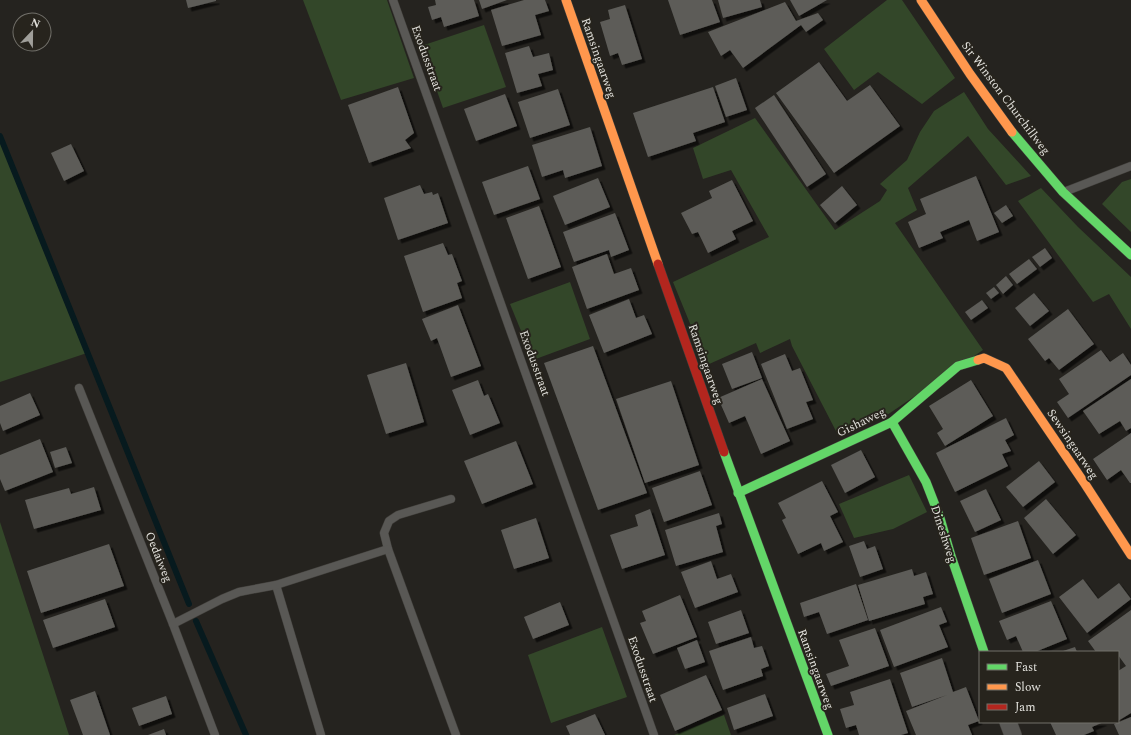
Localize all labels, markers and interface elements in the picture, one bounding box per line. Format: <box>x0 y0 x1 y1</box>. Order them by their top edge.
north arrow <box>12 12 52 52</box>
text: N <box>28 14 43 33</box>
street label: Ramsingaarweg <box>576 15 621 101</box>
street label: Exodusstraat <box>406 22 447 94</box>
street label: Sir Winston Churchillweg <box>956 37 1055 159</box>
street label: Ramsingaarweg <box>683 321 728 407</box>
street label: Exodusstraat <box>514 327 555 399</box>
street label: Gishaweg <box>834 402 889 442</box>
street label: Sewsingaarweg <box>1042 405 1103 483</box>
street label: Dineshweg <box>925 503 962 565</box>
street label: Oedaiweg <box>140 529 177 585</box>
street label: Ramsingaarweg <box>792 626 839 712</box>
street label: Exodusstraat <box>622 633 663 705</box>
legend <box>979 651 1119 723</box>
text: Fast <box>1015 658 1037 677</box>
text: Slow <box>1015 678 1041 697</box>
text: Jam <box>1015 698 1036 717</box>

